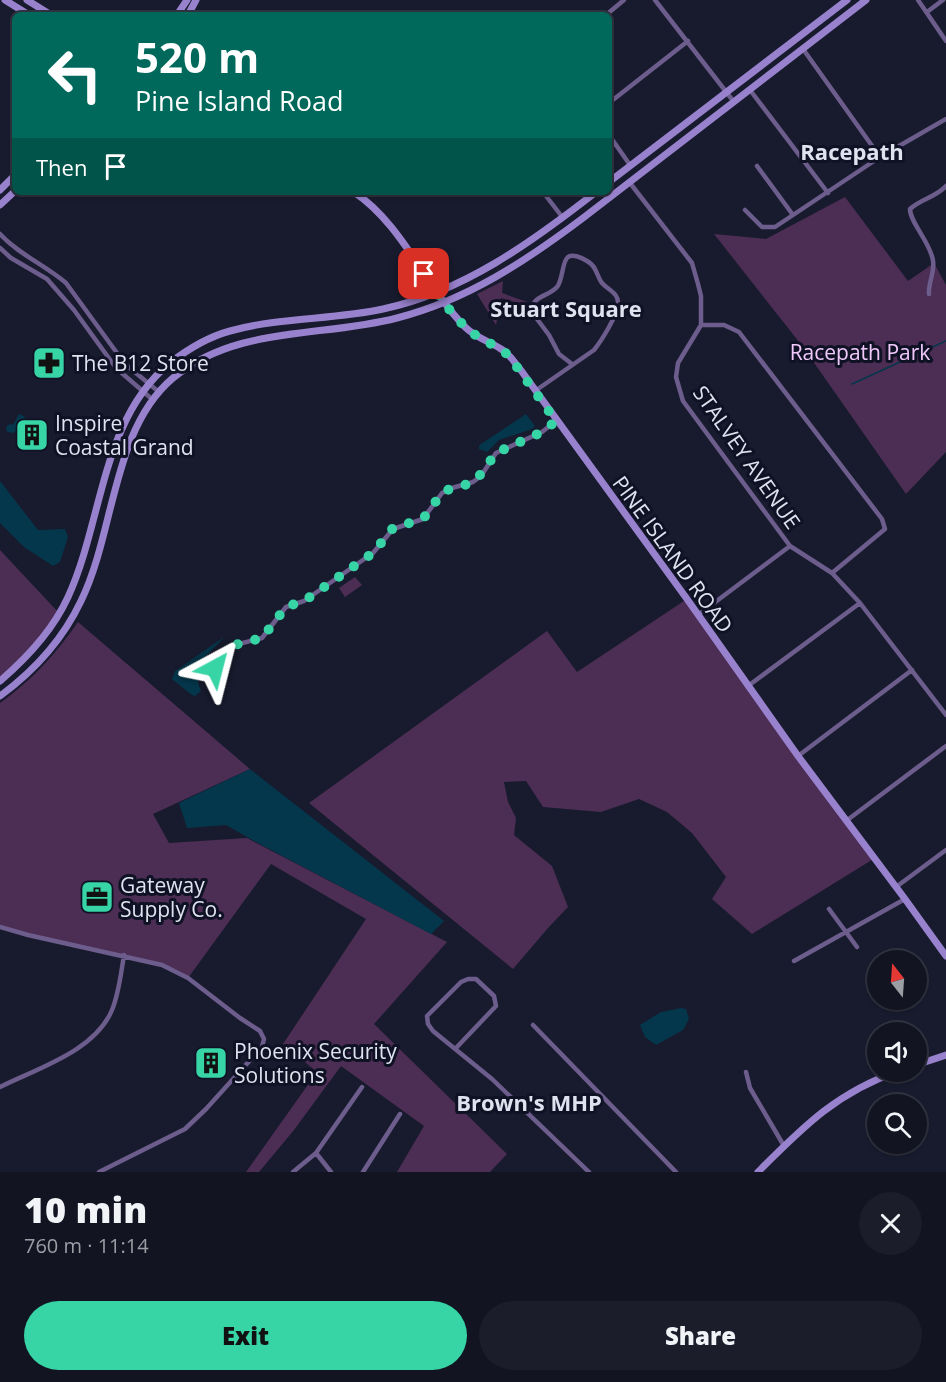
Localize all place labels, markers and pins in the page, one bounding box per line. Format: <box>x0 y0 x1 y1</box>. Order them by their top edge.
pin <box>398 248 449 299</box>
pharmacy icon: The B12 Store <box>31 345 67 381</box>
place label: The B12 Store <box>72 349 209 377</box>
place label: Inspire Coastal Grand <box>55 409 194 461</box>
building icon: Inspire Coastal Grand <box>14 417 50 453</box>
place label: Gateway Supply Co. <box>120 871 223 923</box>
office icon: Gateway Supply Co. <box>79 879 115 915</box>
place label: Phoenix Security Solutions <box>234 1037 397 1089</box>
building icon: Phoenix Security Solutions <box>193 1045 229 1081</box>

